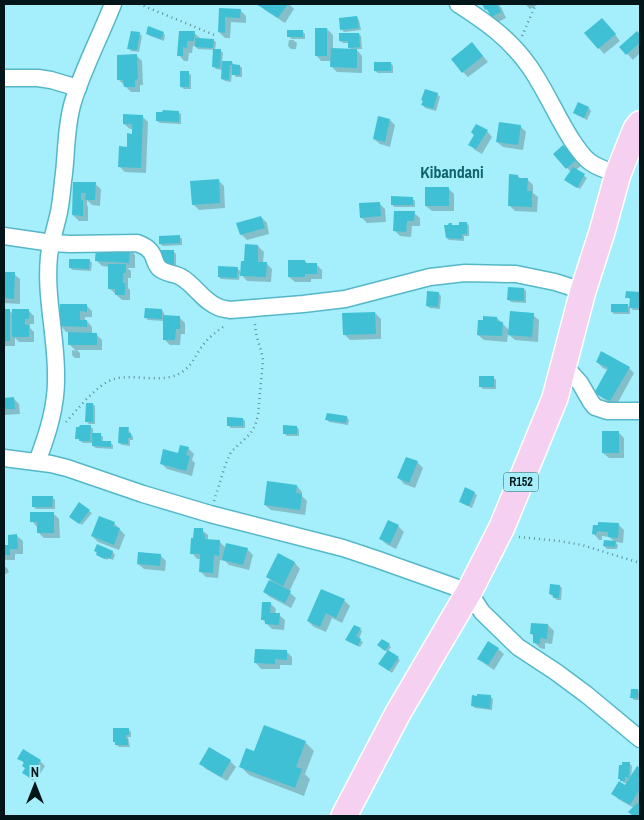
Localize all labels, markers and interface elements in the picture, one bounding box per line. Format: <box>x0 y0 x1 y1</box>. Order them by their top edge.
district label: Kibandani <box>420 161 484 183</box>
road number: R152 <box>504 472 538 492</box>
north arrow <box>10 760 60 810</box>
text: N <box>31 763 39 781</box>

